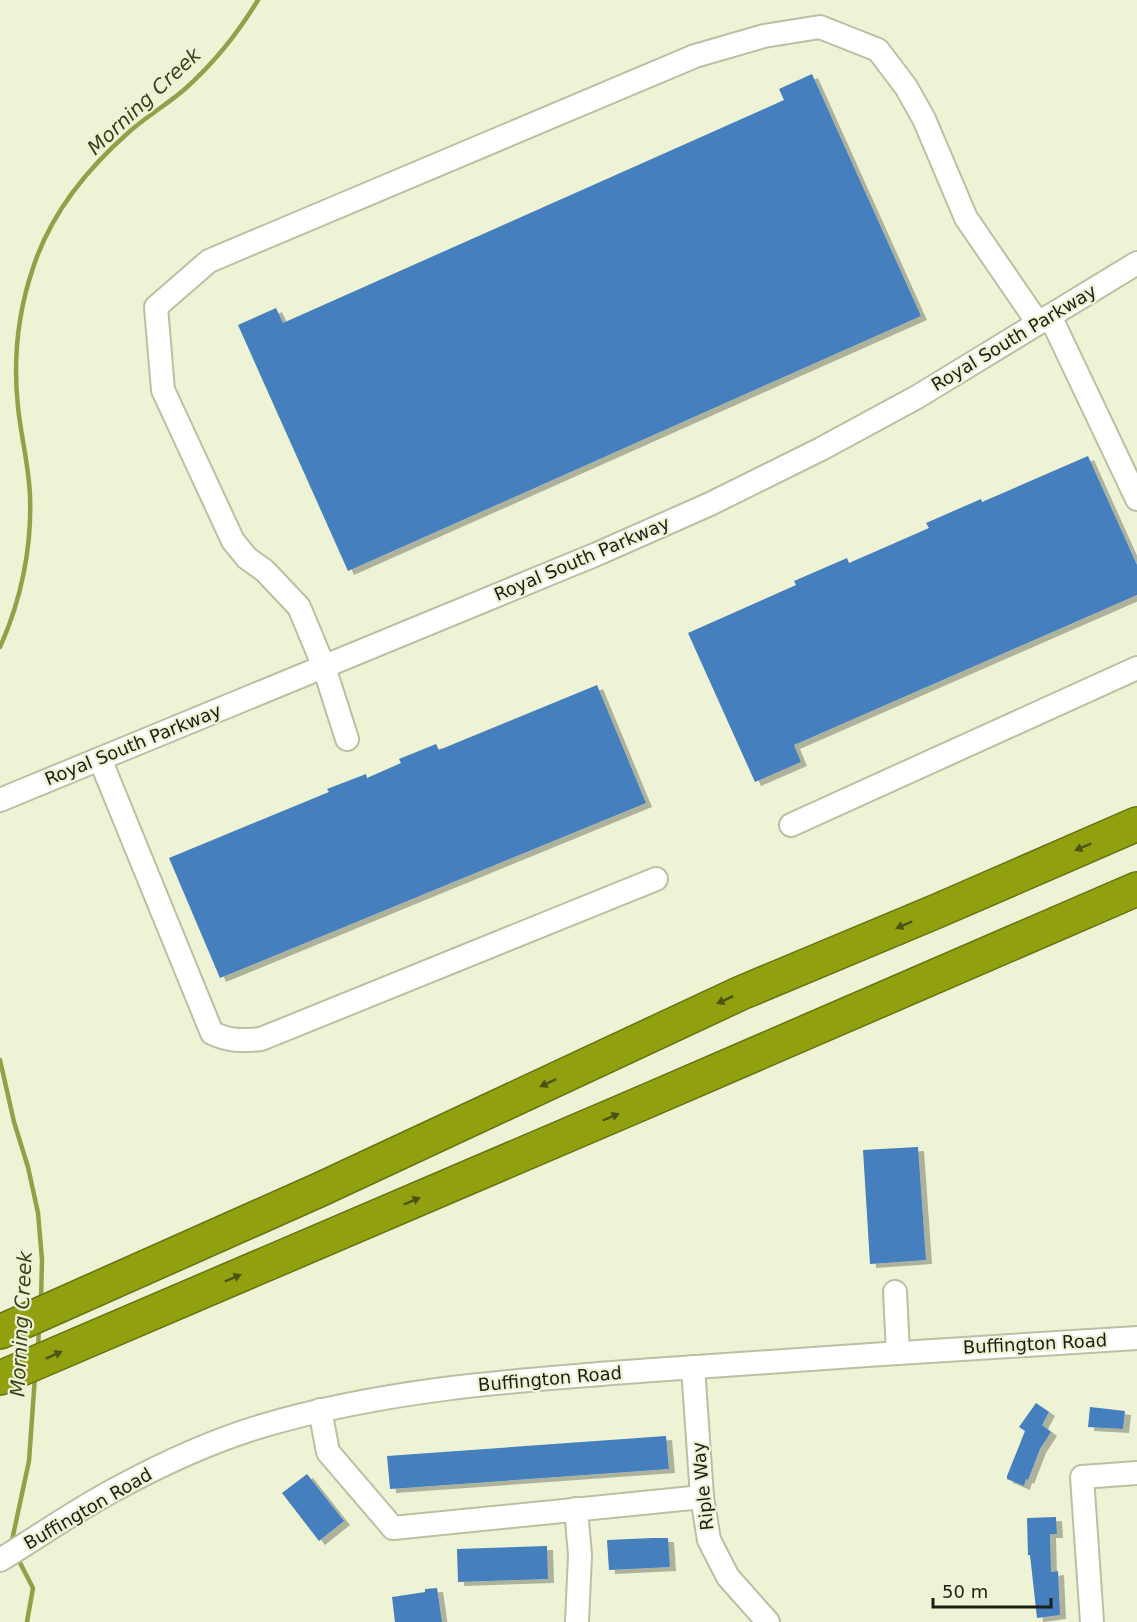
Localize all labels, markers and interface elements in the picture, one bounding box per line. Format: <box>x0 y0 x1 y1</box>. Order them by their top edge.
water label: Morning Creek <box>82 41 207 160</box>
street label: Royal South Parkway <box>928 280 1100 395</box>
street label: Royal South Parkway <box>491 512 673 605</box>
street label: Royal South Parkway <box>42 699 224 790</box>
one-way arrow <box>1075 843 1092 852</box>
one-way arrow <box>895 920 913 930</box>
one-way arrow <box>716 996 733 1005</box>
one-way arrow <box>539 1078 556 1087</box>
one-way arrow <box>602 1112 620 1121</box>
one-way arrow <box>404 1196 422 1206</box>
water label: Morning Creek <box>5 1249 37 1398</box>
one-way arrow <box>224 1273 241 1282</box>
street label: Buffington Road <box>962 1329 1108 1358</box>
one-way arrow <box>45 1350 62 1359</box>
street label: Buffington Road <box>477 1362 623 1395</box>
street label: Riple Way <box>687 1440 718 1531</box>
street label: Buffington Road <box>20 1463 156 1554</box>
scale bar <box>933 1571 1052 1609</box>
text: 50 m <box>942 1581 988 1602</box>

